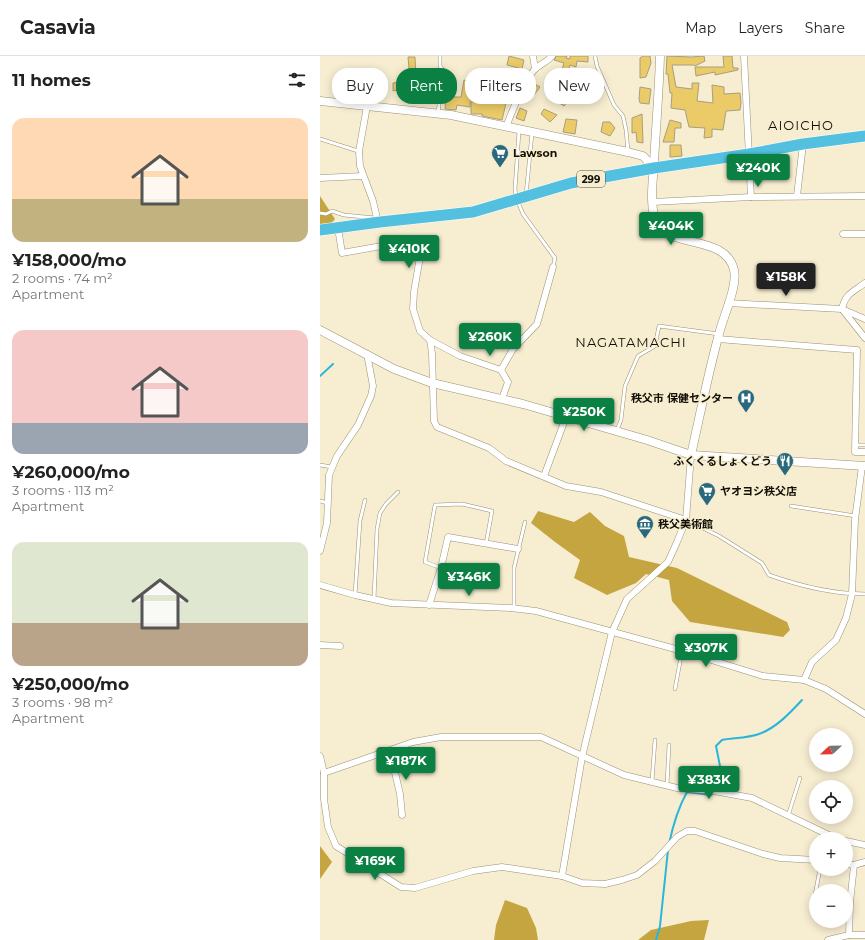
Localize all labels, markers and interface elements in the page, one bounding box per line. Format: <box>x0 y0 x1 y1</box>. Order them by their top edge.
text: Casavia <box>20 16 96 39</box>
text: Map <box>685 19 716 37</box>
text: Layers <box>738 19 783 37</box>
text: Share <box>805 19 845 37</box>
chip: Buy <box>332 68 388 104</box>
chip: Rent <box>396 68 457 104</box>
chip: Filters <box>465 68 536 104</box>
chip: New <box>544 68 604 104</box>
icon: filters <box>286 69 308 91</box>
text: 11 homes <box>12 70 91 90</box>
district label: AIOICHO <box>768 117 834 133</box>
supermarket icon: Lawson <box>490 143 510 168</box>
icon: home <box>124 144 196 216</box>
place label: Lawson <box>513 146 557 160</box>
pin: ¥240K <box>730 154 786 188</box>
text: ¥240K <box>736 159 780 175</box>
road number: 299 <box>577 171 605 187</box>
pin: ¥404K <box>643 212 699 246</box>
text: ¥404K <box>648 217 694 233</box>
pin: ¥410K <box>381 235 437 269</box>
text: ¥410K <box>388 240 430 256</box>
text: ¥158,000/mo <box>12 250 126 270</box>
pin: ¥158K <box>758 263 814 297</box>
text: ¥158K <box>766 268 807 284</box>
text: 2 rooms · 74 m² <box>12 270 113 286</box>
text: Apartment <box>12 286 84 302</box>
pin: ¥260K <box>462 323 518 357</box>
text: ¥260K <box>468 328 512 344</box>
district label: NAGATAMACHI <box>575 334 687 350</box>
icon: home <box>124 356 196 428</box>
hospital icon: 秩父市 保健センター <box>736 388 756 413</box>
place label: 秩父市 保健センター <box>631 391 733 405</box>
pin: ¥250K <box>556 398 612 432</box>
text: ¥250K <box>562 403 606 419</box>
restaurant icon: ふくくるしょくどう <box>775 451 795 476</box>
place label: ふくくるしょくどう <box>673 454 772 468</box>
text: ¥260,000/mo <box>12 462 130 482</box>
supermarket icon: ヤオヨシ秩父店 <box>697 481 717 506</box>
text: 3 rooms · 113 m² <box>12 482 114 498</box>
place label: ヤオヨシ秩父店 <box>720 484 797 498</box>
text: Apartment <box>12 498 84 514</box>
museum icon: 秩父美術館 <box>635 514 655 539</box>
place label: 秩父美術館 <box>658 517 713 531</box>
pin: ¥346K <box>441 563 497 597</box>
icon: home <box>124 568 196 640</box>
text: ¥346K <box>447 568 491 584</box>
pin: ¥307K <box>678 634 734 668</box>
text: ¥307K <box>684 639 728 655</box>
text: ¥250,000/mo <box>12 674 129 694</box>
text: 3 rooms · 98 m² <box>12 694 113 710</box>
text: Apartment <box>12 710 84 726</box>
north arrow <box>809 728 853 772</box>
map controls <box>809 728 853 928</box>
pin: ¥187K <box>378 747 434 781</box>
text: ¥187K <box>385 752 427 768</box>
pin: ¥383K <box>681 766 737 800</box>
text: ¥383K <box>687 771 731 787</box>
button: locate <box>809 780 853 824</box>
button: + <box>809 832 853 876</box>
pin: ¥169K <box>347 847 403 881</box>
text: ¥169K <box>354 852 396 868</box>
button: − <box>809 884 853 928</box>

